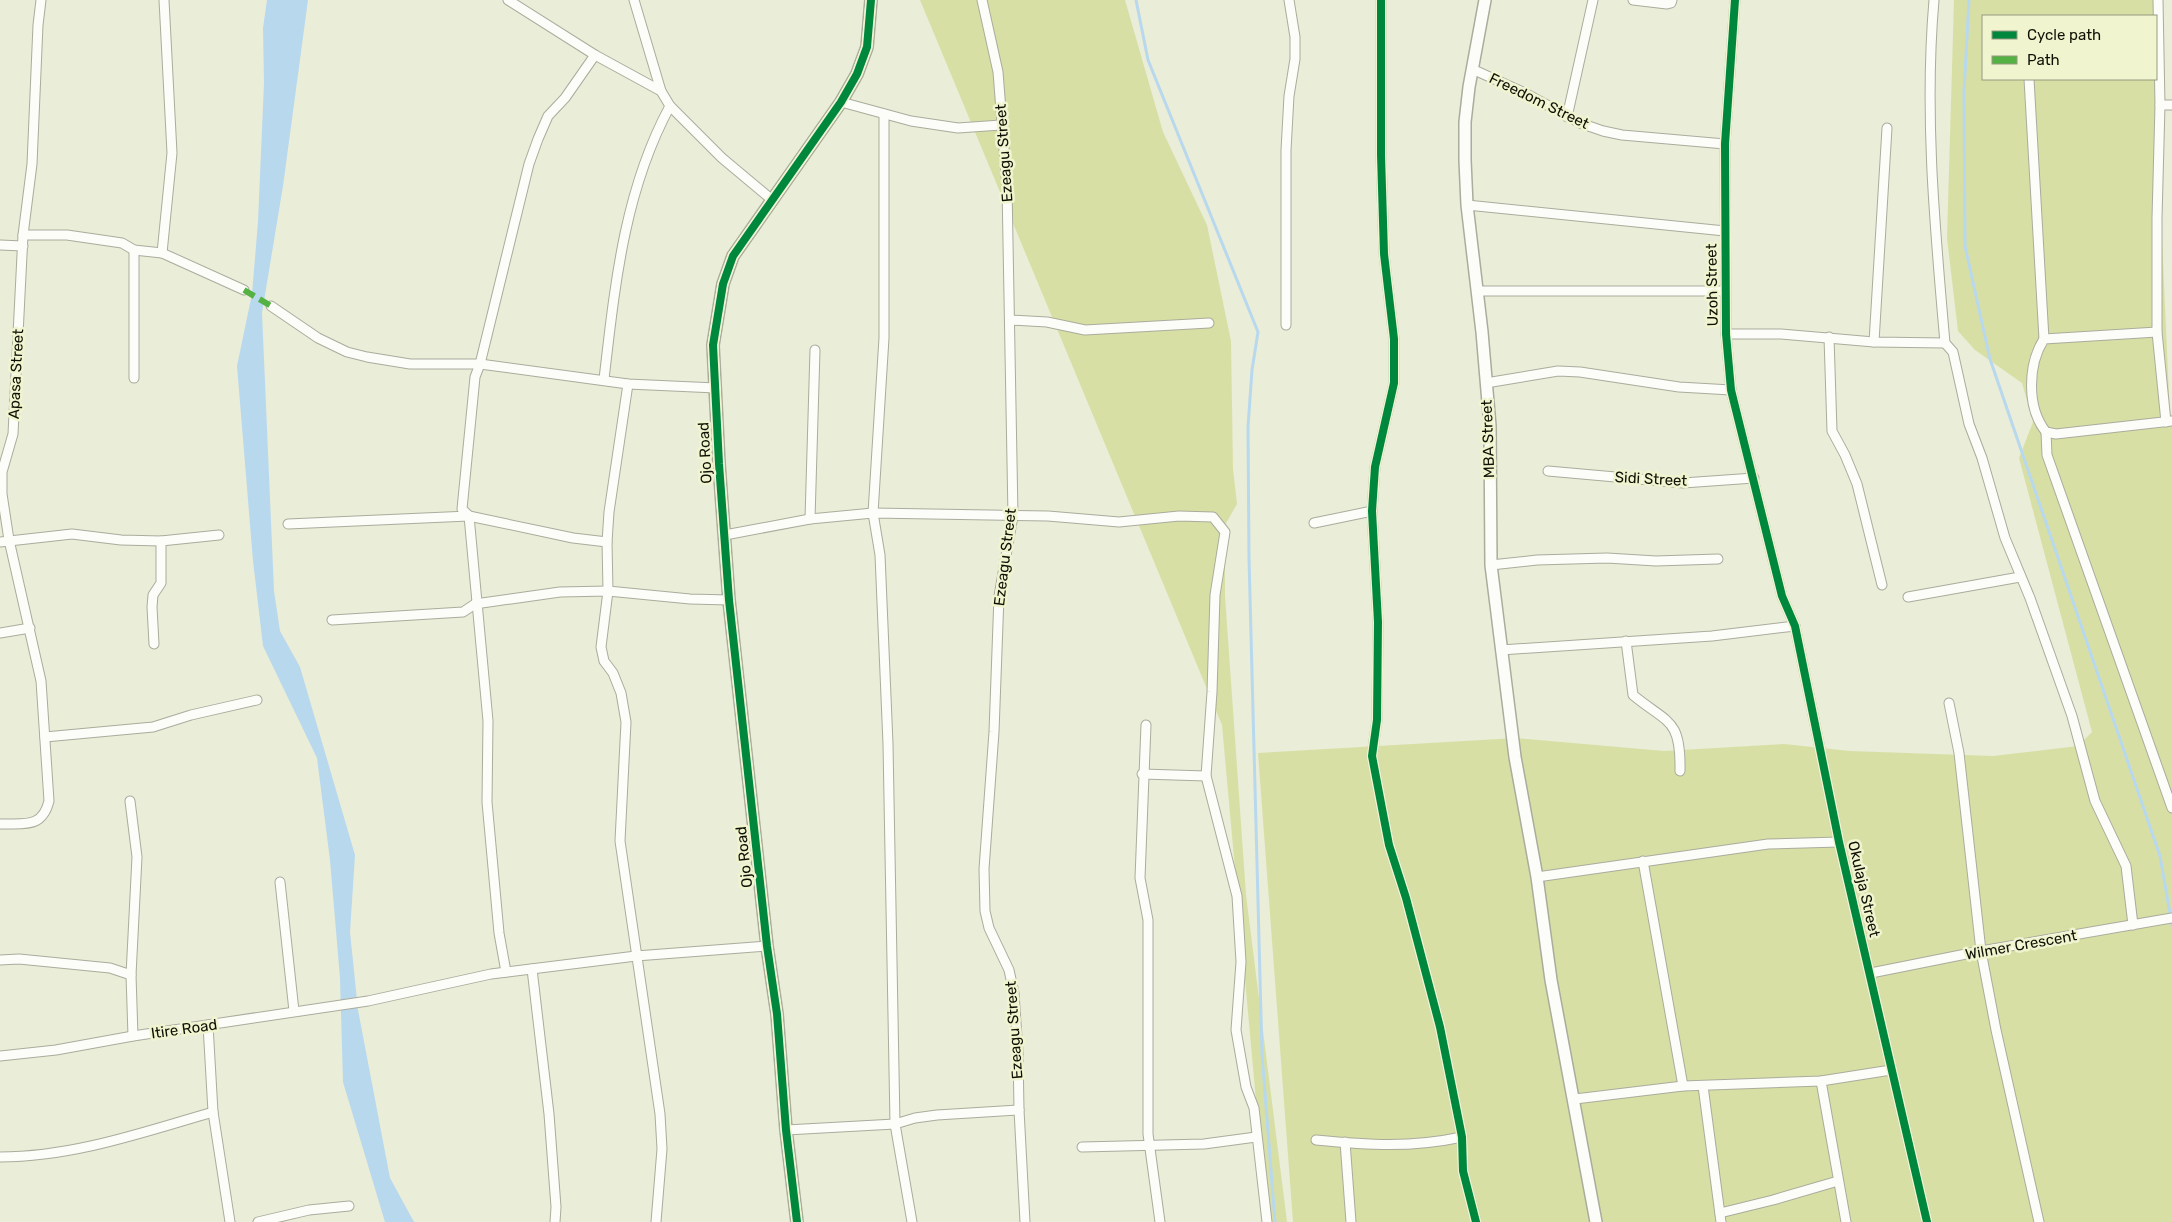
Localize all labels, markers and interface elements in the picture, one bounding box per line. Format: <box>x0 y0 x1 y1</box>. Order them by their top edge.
legend <box>1982 15 2157 80</box>
text: Cycle path <box>2027 26 2101 44</box>
text: Path <box>2027 51 2060 69</box>
street label: Freedom Street <box>1486 69 1592 133</box>
street label: Ezeagu Street <box>992 103 1016 203</box>
street label: Uzoh Street <box>1702 243 1722 327</box>
street label: Apasa Street <box>5 328 27 420</box>
street label: MBA Street <box>1478 399 1498 479</box>
street label: Ojo Road <box>694 422 716 484</box>
street label: Sidi Street <box>1614 468 1688 490</box>
street label: Ezeagu Street <box>990 507 1020 607</box>
street label: Ojo Road <box>732 825 756 889</box>
street label: Okulaja Street <box>1844 839 1884 939</box>
street label: Wilmer Crescent <box>1964 926 2078 964</box>
street label: Ezeagu Street <box>1002 980 1026 1080</box>
street label: Itire Road <box>150 1015 218 1043</box>

